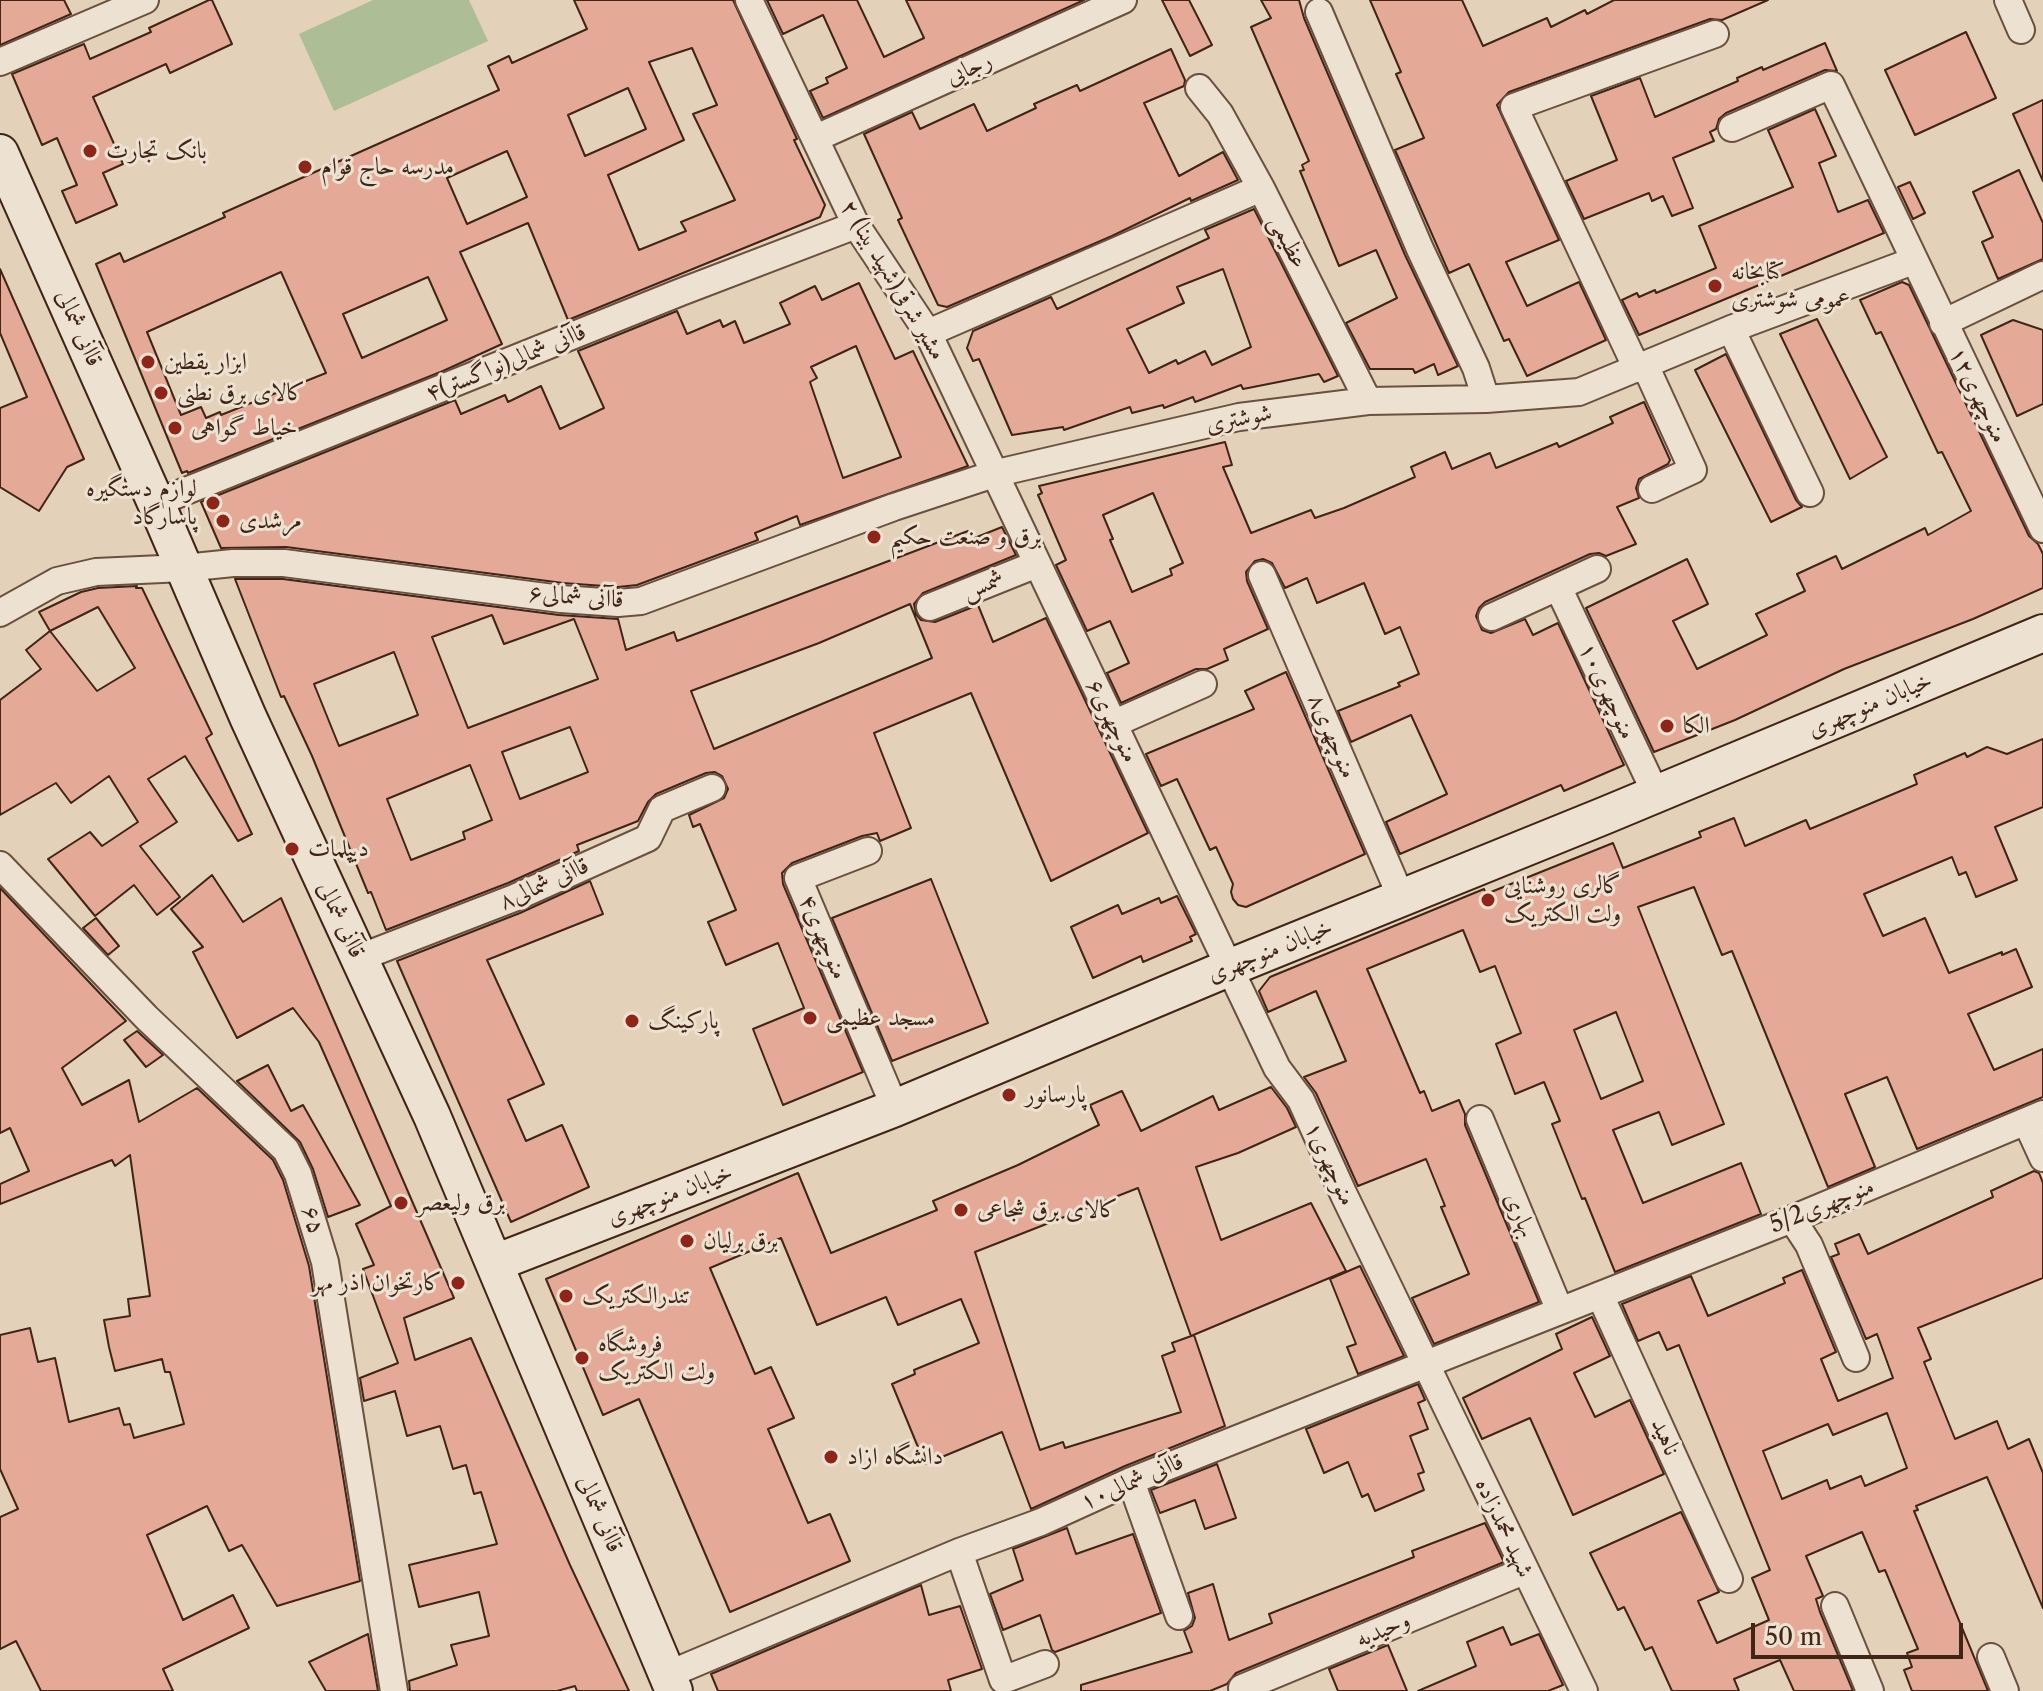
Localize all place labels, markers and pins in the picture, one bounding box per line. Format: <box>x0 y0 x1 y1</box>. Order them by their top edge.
place label: بانک تجارت <box>106 137 207 165</box>
marker: بانک تجارت <box>81 142 99 160</box>
place label: مدرسه حاج قوام <box>321 153 454 181</box>
marker: مدرسه حاج قوام <box>296 158 314 176</box>
place label: کتابخانه عمومی شوشتری <box>1731 258 1850 314</box>
marker: کتابخانه عمومی شوشتری <box>1706 277 1724 295</box>
place label: ابزار یقطین <box>164 348 247 376</box>
marker: ابزار یقطین <box>139 353 157 371</box>
place label: کالای برق نطنی <box>177 379 305 407</box>
marker: کالای برق نطنی <box>152 384 170 402</box>
place label: خیاط گواهی <box>191 414 297 442</box>
marker: خیاط گواهی <box>166 419 184 437</box>
place label: لوازم دستگیره پاسارگاد <box>86 475 197 531</box>
marker: لوازم دستگیره پاسارگاد <box>204 494 222 512</box>
place label: مرشدی <box>239 507 302 535</box>
marker: مرشدی <box>214 512 232 530</box>
place label: برق و صنعت حکیم <box>890 523 1041 551</box>
marker: برق و صنعت حکیم <box>865 528 883 546</box>
place label: الکا <box>1683 712 1710 740</box>
marker: الکا <box>1658 717 1676 735</box>
place label: دیپلمات <box>308 835 369 863</box>
marker: دیپلمات <box>283 840 301 858</box>
place label: گالری روشنایی ولت الکتریک <box>1504 872 1621 928</box>
marker: گالری روشنایی ولت الکتریک <box>1479 891 1497 909</box>
place label: مسجد عظیمی <box>826 1004 935 1032</box>
place label: پارکینگ <box>648 1007 719 1035</box>
marker: مسجد عظیمی <box>801 1009 819 1027</box>
marker: پارکینگ <box>623 1012 641 1030</box>
place label: پارسانور <box>1025 1081 1086 1109</box>
marker: پارسانور <box>1000 1086 1018 1104</box>
place label: برق ولیعصر <box>417 1189 505 1217</box>
marker: برق ولیعصر <box>392 1194 410 1212</box>
place label: کالای برق شجاعی <box>977 1196 1118 1224</box>
marker: کالای برق شجاعی <box>952 1201 970 1219</box>
place label: برق برلیان <box>703 1227 778 1255</box>
marker: برق برلیان <box>678 1232 696 1250</box>
place label: کارتخوان اذر مهر <box>312 1269 442 1297</box>
marker: کارتخوان اذر مهر <box>449 1274 467 1292</box>
place label: تندرالکتریک <box>582 1282 690 1310</box>
marker: تندرالکتریک <box>557 1287 575 1305</box>
place label: فروشگاه ولت الکتریک <box>598 1330 715 1386</box>
marker: فروشگاه ولت الکتریک <box>573 1349 591 1367</box>
place label: دانشگاه ازاد <box>847 1443 943 1471</box>
marker: دانشگاه ازاد <box>822 1448 840 1466</box>

